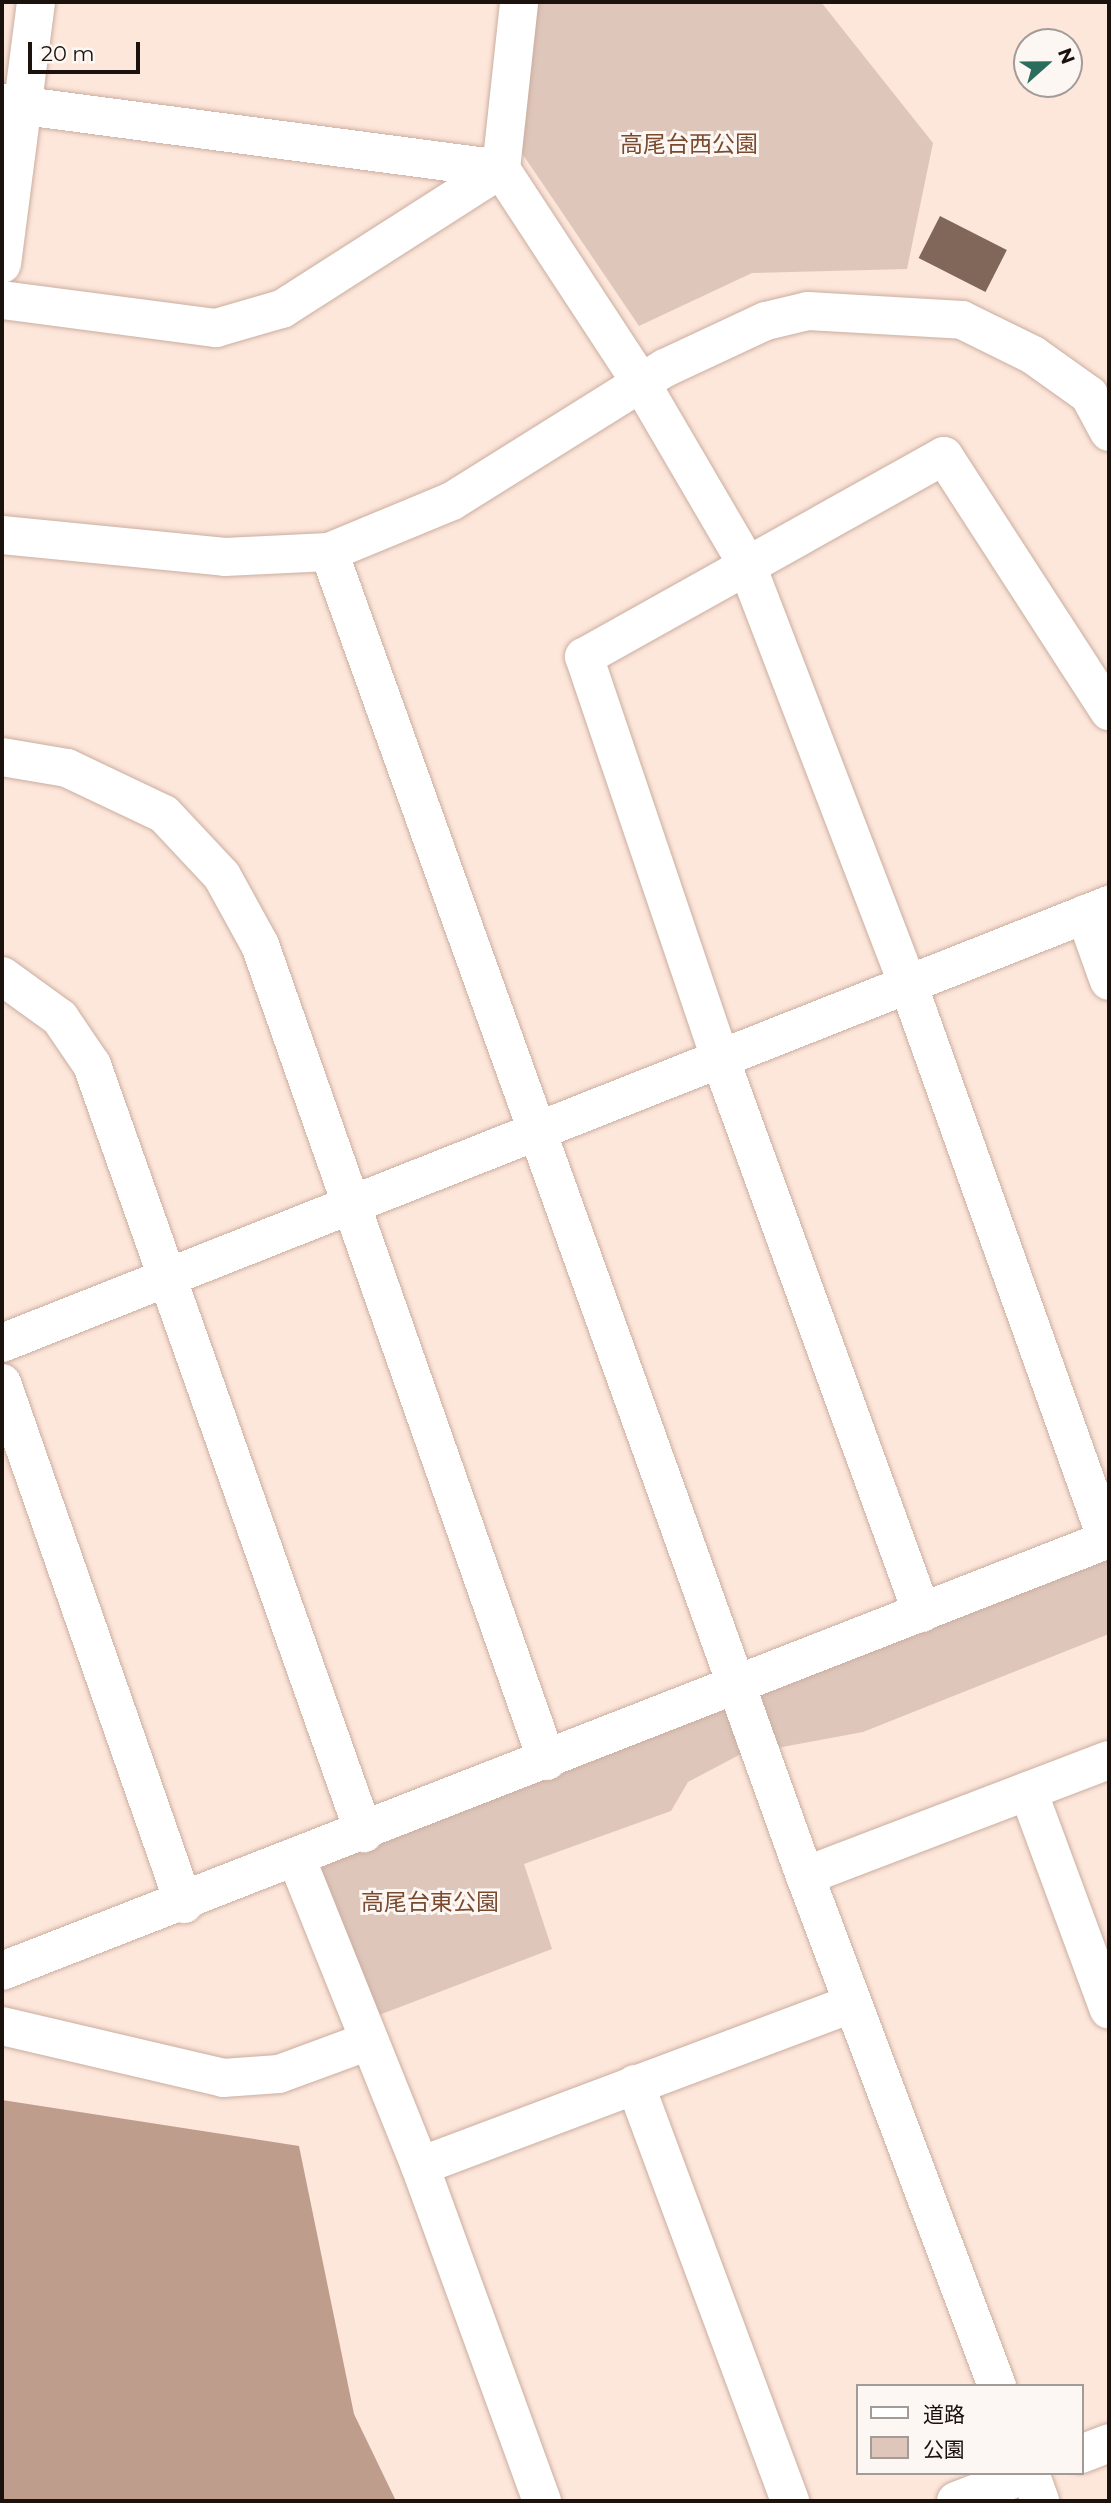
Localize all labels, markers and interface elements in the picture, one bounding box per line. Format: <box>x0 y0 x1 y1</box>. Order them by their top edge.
scale bar <box>32 28 144 72</box>
north arrow <box>1013 28 1083 98</box>
text: 20 m <box>41 41 95 66</box>
text: N <box>1053 45 1080 67</box>
park label: 高尾台西公園 <box>620 130 758 158</box>
park label: 高尾台東公園 <box>361 1888 499 1916</box>
legend <box>856 2384 1083 2475</box>
text: 道路 <box>923 2402 965 2427</box>
text: 公園 <box>923 2437 965 2462</box>

